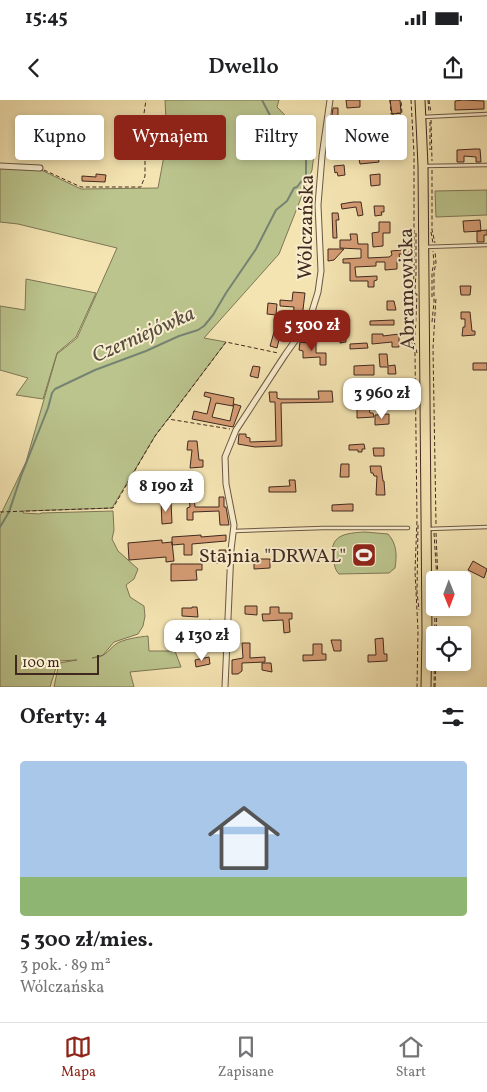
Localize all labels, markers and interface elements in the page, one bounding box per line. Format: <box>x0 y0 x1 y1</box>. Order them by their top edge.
text: 15:45 <box>25 5 68 31</box>
text: Dwello <box>208 52 279 83</box>
icon: back <box>20 54 48 82</box>
icon: share <box>439 54 467 82</box>
chip: Kupno <box>15 115 104 160</box>
chip: Wynajem <box>114 115 226 160</box>
chip: Filtry <box>236 115 316 160</box>
chip: Nowe <box>326 115 407 160</box>
street label: Wólczańska <box>292 174 322 280</box>
street label: Abramowicka <box>393 228 423 350</box>
water label: Czerniejówka <box>87 300 200 371</box>
pin: 5 300 zł <box>260 310 364 352</box>
text: 5 300 zł <box>284 315 340 337</box>
pin: 3 960 zł <box>330 378 434 420</box>
text: 3 960 zł <box>354 383 410 405</box>
pin: 8 190 zł <box>114 470 218 513</box>
text: 8 190 zł <box>139 476 193 498</box>
sports icon: Stajnia "DRWAL" <box>351 542 377 568</box>
place label: Stajnia "DRWAL" <box>199 543 346 571</box>
north arrow <box>426 571 471 616</box>
map controls <box>426 571 471 671</box>
pin: 4 130 zł <box>150 620 254 662</box>
text: 4 130 zł <box>175 625 229 647</box>
button: locate <box>426 626 471 671</box>
scale bar <box>15 652 99 675</box>
text: 100 m <box>22 654 60 673</box>
text: Oferty: 4 <box>20 703 107 732</box>
icon: filters <box>439 703 467 731</box>
icon: home <box>199 793 289 883</box>
text: 5 300 zł/mies. <box>20 926 153 955</box>
text: 3 pok. · 89 m² <box>20 955 111 977</box>
text: Wólczańska <box>20 977 104 999</box>
tab: Mapa <box>61 1033 96 1082</box>
tab: Zapisane <box>218 1033 274 1082</box>
tab: Start <box>396 1033 426 1082</box>

